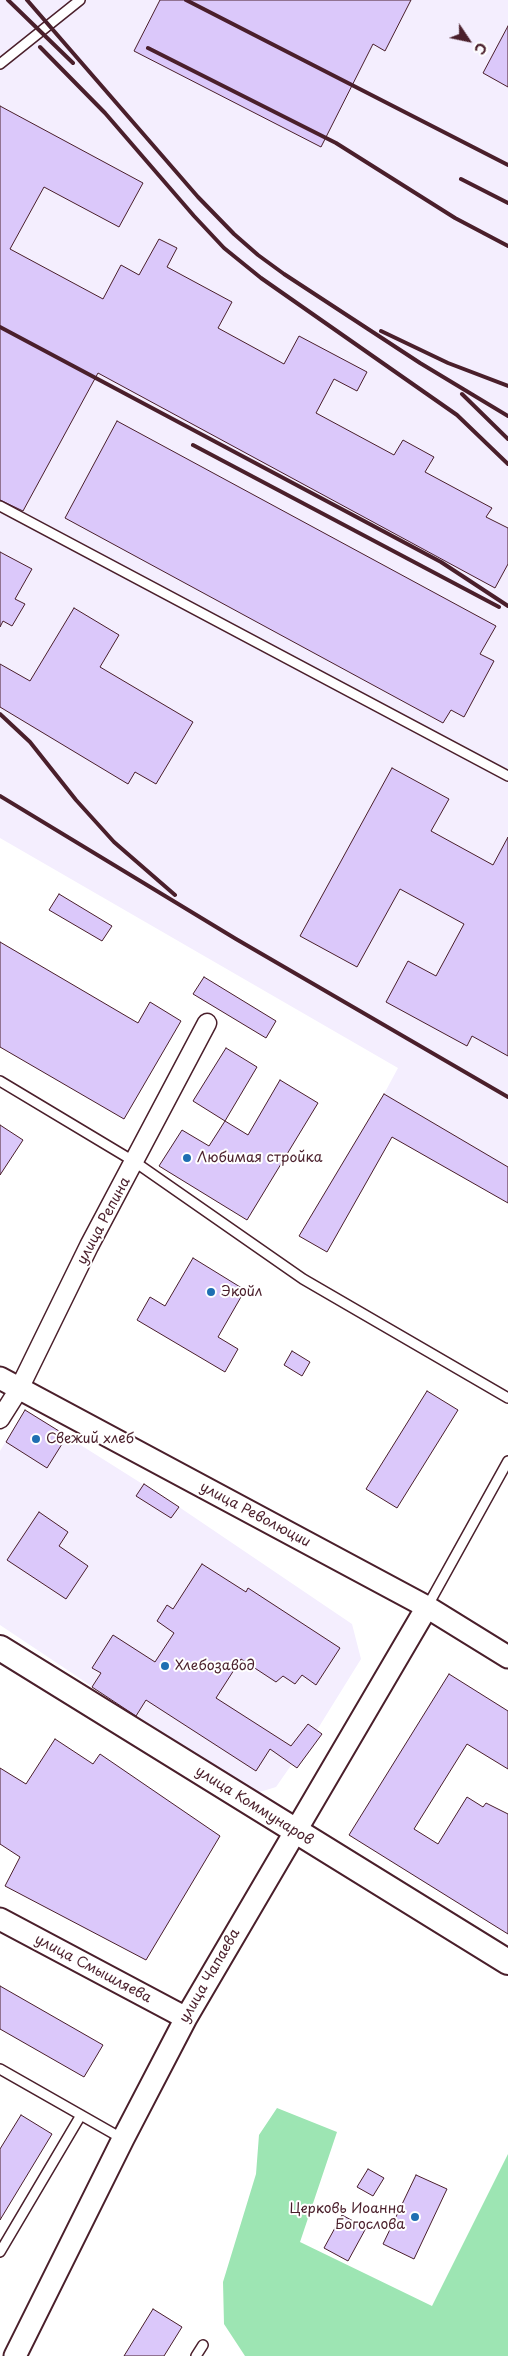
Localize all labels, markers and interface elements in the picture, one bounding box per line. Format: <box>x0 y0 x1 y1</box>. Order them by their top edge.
north arrow <box>443 15 493 65</box>
text: С <box>469 38 492 59</box>
place label: Любимая стройка <box>197 1150 322 1166</box>
marker: Любимая стройка <box>181 1152 193 1164</box>
street label: улица Репина <box>74 1174 134 1268</box>
place label: Экойл <box>221 1284 262 1300</box>
marker: Экойл <box>205 1286 217 1298</box>
place label: Свежий хлеб <box>46 1431 134 1447</box>
marker: Свежий хлеб <box>30 1433 42 1445</box>
street label: улица Революции <box>197 1479 313 1551</box>
place label: Хлебозавод <box>175 1658 255 1674</box>
marker: Хлебозавод <box>159 1660 171 1672</box>
street label: улица Коммунаров <box>192 1763 316 1849</box>
street label: улица Чапаева <box>176 1926 244 2026</box>
street label: улица Смышляева <box>32 1931 154 2007</box>
place label: Церковь Иоанна Богослова <box>290 2201 405 2234</box>
marker: Церковь Иоанна Богослова <box>409 2211 421 2223</box>

